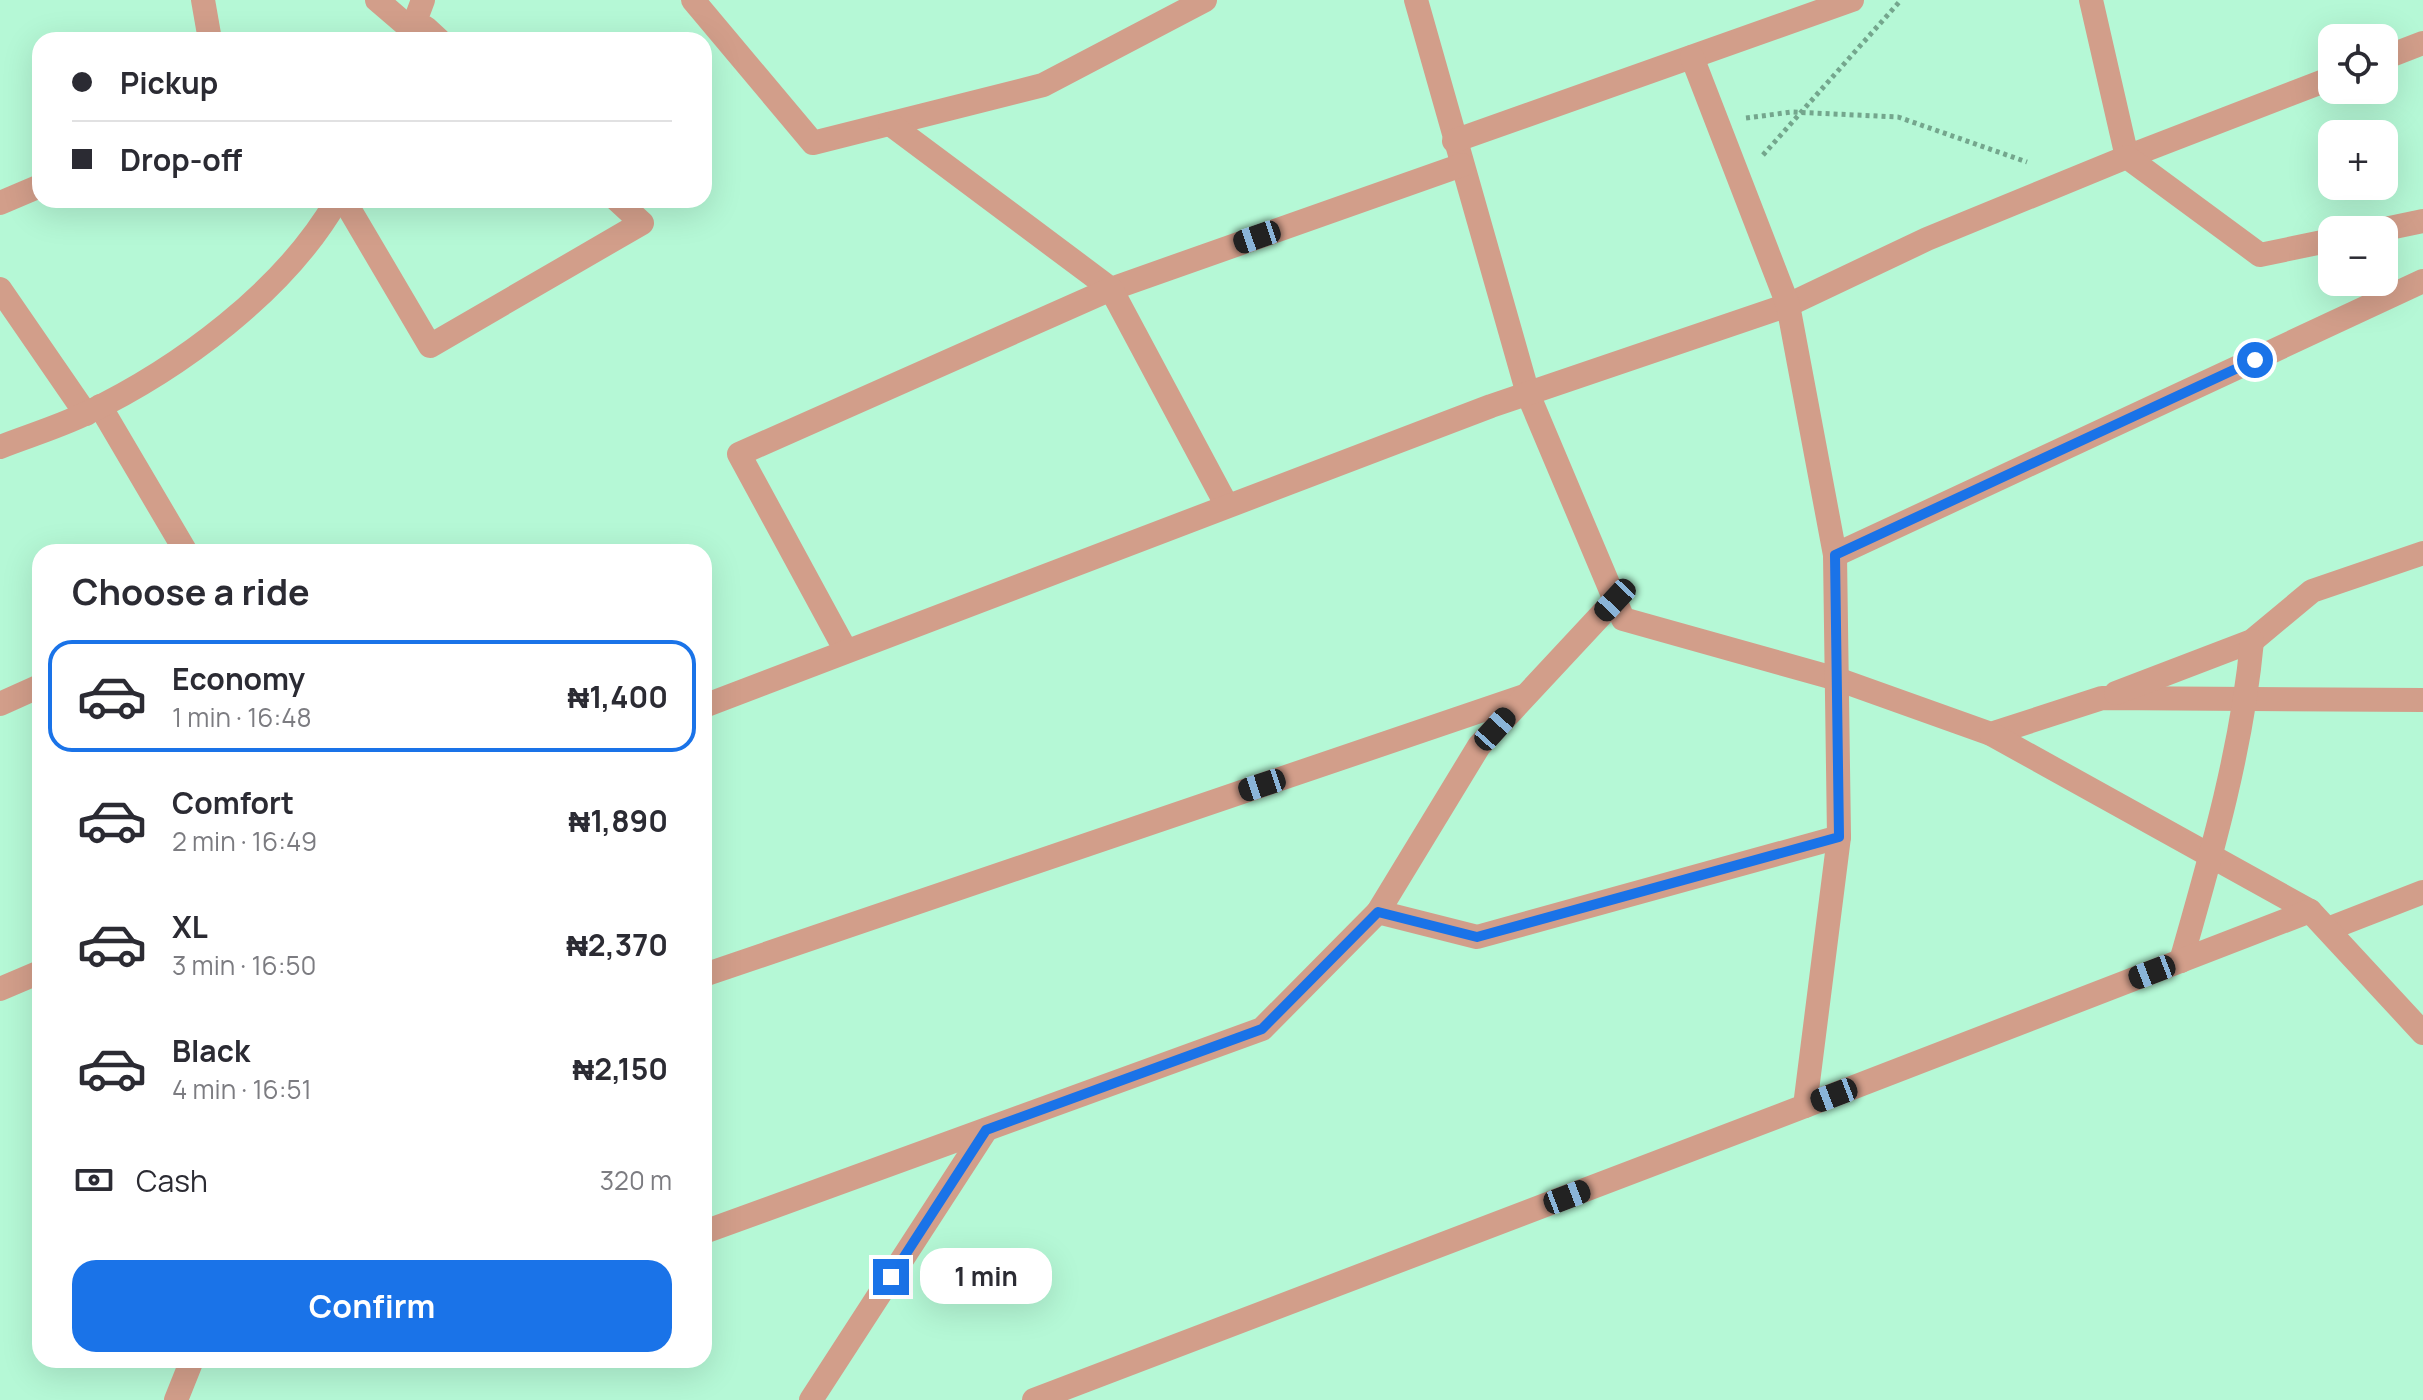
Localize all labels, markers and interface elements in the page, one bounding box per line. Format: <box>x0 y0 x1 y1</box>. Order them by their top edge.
map controls <box>2318 24 2398 296</box>
button: locate <box>2318 24 2398 104</box>
text: Pickup <box>120 62 218 103</box>
button: + <box>2318 120 2398 200</box>
text: Drop-off <box>120 139 242 180</box>
button: − <box>2318 216 2398 296</box>
car <box>1230 218 1284 256</box>
route start <box>2237 342 2273 378</box>
text: Choose a ride <box>72 567 310 616</box>
car <box>1590 574 1640 626</box>
text: Economy <box>172 658 305 699</box>
icon: car <box>76 660 148 732</box>
text: ₦1,400 <box>568 676 668 717</box>
text: 1 min · 16:48 <box>172 699 312 735</box>
car <box>1470 703 1520 755</box>
car <box>1235 766 1289 804</box>
text: Comfort <box>172 782 294 823</box>
icon: car <box>76 784 148 856</box>
text: ₦1,890 <box>569 800 668 841</box>
text: 2 min · 16:49 <box>172 823 317 859</box>
text: XL <box>172 906 208 947</box>
icon: car <box>76 908 148 980</box>
text: ₦2,370 <box>566 924 668 965</box>
text: 3 min · 16:50 <box>172 947 316 983</box>
car <box>2125 952 2179 992</box>
text: Black <box>172 1030 250 1071</box>
icon: car <box>76 1032 148 1104</box>
text: ₦2,150 <box>573 1048 668 1089</box>
text: 4 min · 16:51 <box>172 1071 312 1107</box>
car <box>1807 1075 1861 1115</box>
icon: cash <box>72 1158 116 1202</box>
text: Cash <box>136 1160 208 1201</box>
text: 320 m <box>600 1162 672 1198</box>
car <box>1540 1177 1594 1217</box>
callout: 1 min <box>919 1249 1051 1305</box>
text: 1 min <box>954 1258 1018 1294</box>
route end <box>873 1259 909 1295</box>
button: Confirm <box>72 1260 672 1352</box>

